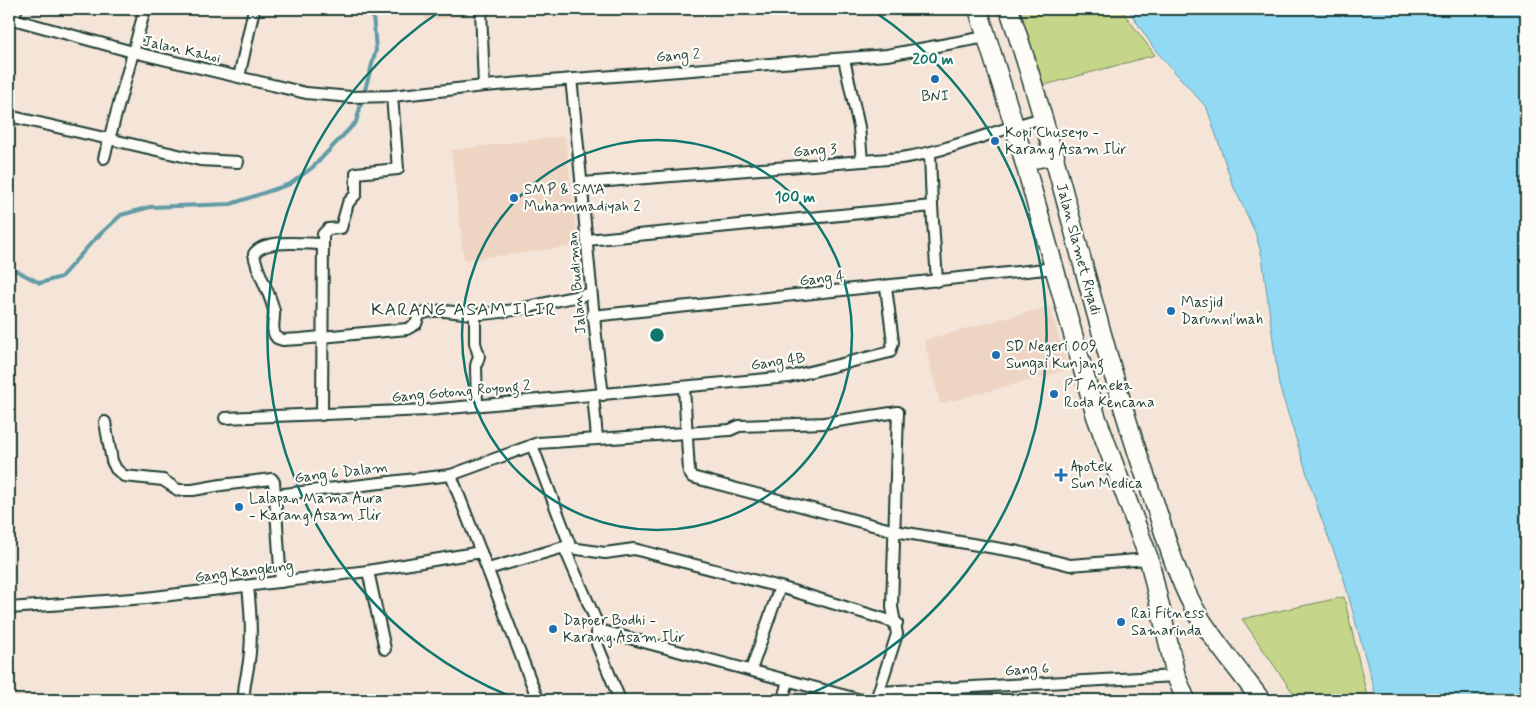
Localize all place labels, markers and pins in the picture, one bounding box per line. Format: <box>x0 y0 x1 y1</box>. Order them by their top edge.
marker: BNI <box>929 73 941 85</box>
place label: BNI <box>921 87 949 107</box>
place label: Kopi Chuseyo - Karang Asam Ilir <box>1005 123 1127 160</box>
marker: Kopi Chuseyo - Karang Asam Ilir <box>989 135 1001 147</box>
place label: SMP & SMA Muhammadiyah 2 <box>524 180 641 217</box>
marker: SMP & SMA Muhammadiyah 2 <box>508 192 520 204</box>
place label: Masjid Darunni'mah <box>1181 293 1264 330</box>
marker: Masjid Darunni'mah <box>1165 305 1177 317</box>
centre of rings <box>648 326 666 344</box>
place label: SD Negeri 009 Sungai Kunjang <box>1006 337 1104 375</box>
marker: SD Negeri 009 Sungai Kunjang <box>990 349 1002 361</box>
place label: PT Aneka Roda Kencana <box>1064 376 1155 413</box>
marker: PT Aneka Roda Kencana <box>1048 388 1060 400</box>
place label: Apotek Sun Medica <box>1071 457 1143 494</box>
marker: Apotek Sun Medica <box>1055 469 1067 481</box>
place label: Lalapan Mama Aura - Karang Asam Ilir <box>249 489 382 526</box>
marker: Lalapan Mama Aura - Karang Asam Ilir <box>233 501 245 513</box>
place label: Rai Fitness Samarinda <box>1131 604 1205 641</box>
place label: Dapoer Bodhi - Karang Asam Ilir <box>563 611 685 648</box>
marker: Rai Fitness Samarinda <box>1115 616 1127 628</box>
marker: Dapoer Bodhi - Karang Asam Ilir <box>547 623 559 635</box>

